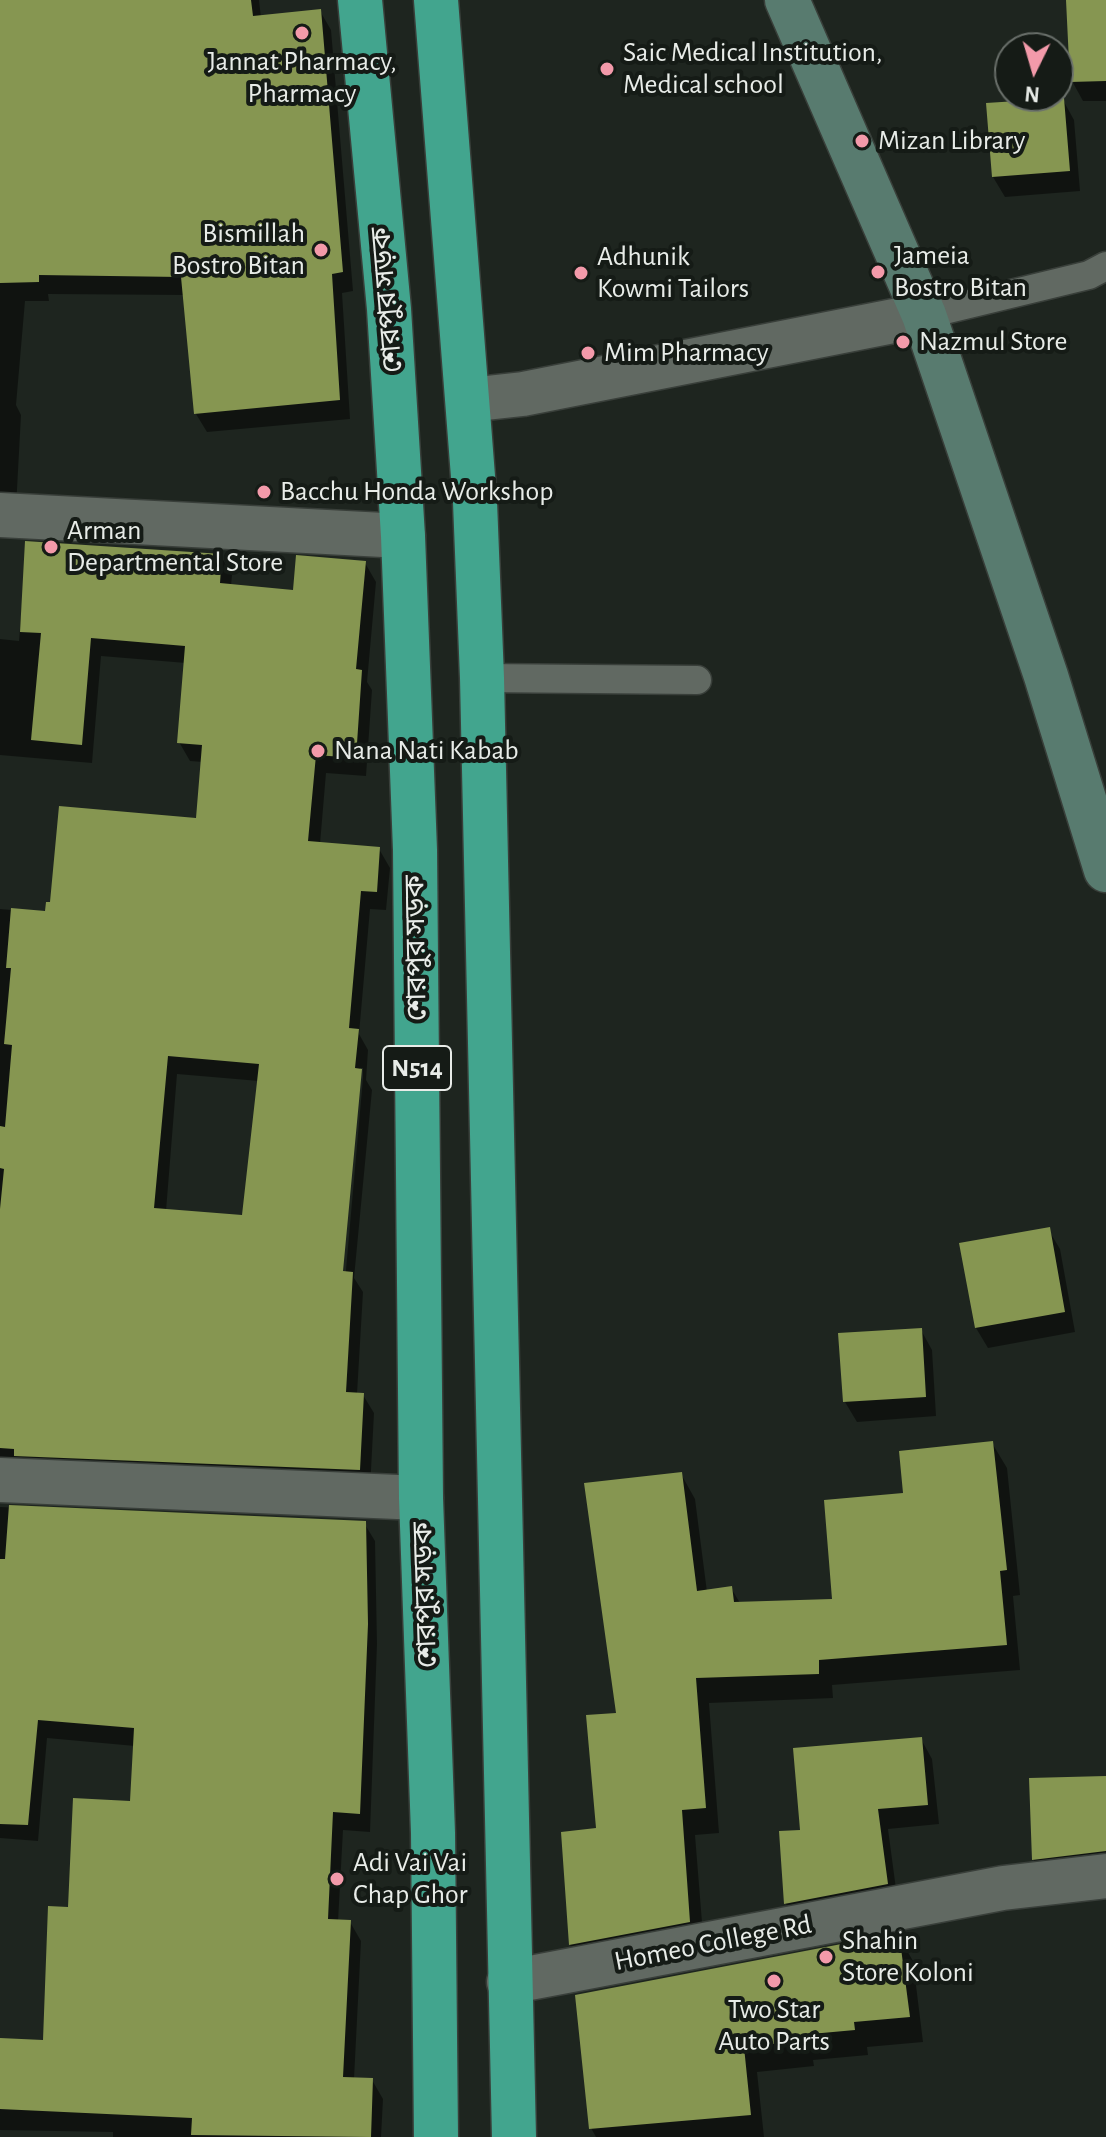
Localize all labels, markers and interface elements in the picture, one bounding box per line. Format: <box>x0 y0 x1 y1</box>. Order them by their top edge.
marker: Jannat Pharmacy, Pharmacy <box>293 24 311 42</box>
north arrow <box>994 32 1074 112</box>
place label: Saic Medical Institution, Medical school <box>623 36 882 102</box>
place label: Jannat Pharmacy, Pharmacy <box>207 45 397 111</box>
marker: Saic Medical Institution, Medical school <box>598 60 616 78</box>
text: N <box>1024 82 1041 106</box>
place label: Mizan Library <box>878 124 1025 158</box>
marker: Mizan Library <box>853 132 871 150</box>
place label: Bismillah Bostro Bitan <box>172 217 305 283</box>
street label: শেরপুর সড়ক <box>364 226 410 374</box>
place label: Jameia Bostro Bitan <box>894 239 1027 305</box>
place label: Adhunik Kowmi Tailors <box>597 240 749 306</box>
marker: Bismillah Bostro Bitan <box>312 241 330 259</box>
marker: Jameia Bostro Bitan <box>869 263 887 281</box>
marker: Adhunik Kowmi Tailors <box>572 264 590 282</box>
place label: Nazmul Store <box>919 325 1067 359</box>
marker: Nazmul Store <box>894 333 912 351</box>
place label: Mim Pharmacy <box>604 336 769 370</box>
marker: Mim Pharmacy <box>579 344 597 362</box>
place label: Bacchu Honda Workshop <box>280 475 554 509</box>
marker: Bacchu Honda Workshop <box>255 483 273 501</box>
place label: Arman Departmental Store <box>67 514 283 580</box>
marker: Arman Departmental Store <box>42 538 60 556</box>
place label: Nana Nati Kabab <box>334 734 519 768</box>
marker: Nana Nati Kabab <box>309 742 327 760</box>
street label: শেরপুর সড়ক <box>398 875 434 1021</box>
road number: N514 <box>383 1046 451 1090</box>
street label: শেরপুর সড়ক <box>406 1521 444 1669</box>
place label: Adi Vai Vai Chap Ghor <box>353 1846 468 1912</box>
marker: Adi Vai Vai Chap Ghor <box>328 1870 346 1888</box>
street label: Homeo College Rd <box>612 1907 814 1979</box>
place label: Shahin Store Koloni <box>842 1924 974 1990</box>
marker: Shahin Store Koloni <box>817 1948 835 1966</box>
marker: Two Star Auto Parts <box>765 1972 783 1990</box>
place label: Two Star Auto Parts <box>718 1993 830 2059</box>

